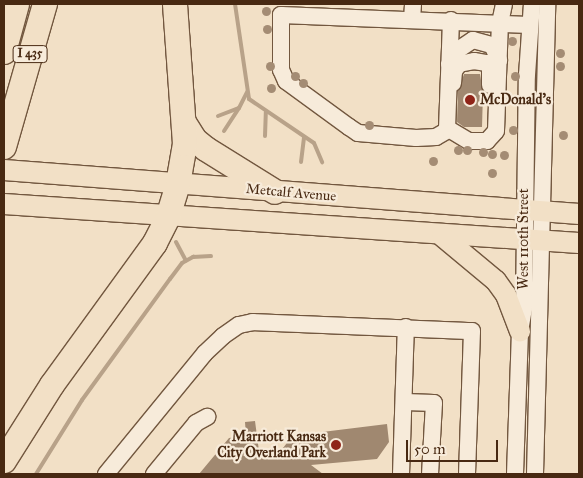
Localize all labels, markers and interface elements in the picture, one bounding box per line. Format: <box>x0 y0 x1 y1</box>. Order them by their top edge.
road number: I 435 <box>12 44 48 64</box>
place label: McDonald's <box>480 92 551 108</box>
marker: McDonald's <box>464 94 476 106</box>
street label: Metcalf Avenue <box>245 181 337 205</box>
street label: West 110th Street <box>516 188 532 290</box>
place label: Marriott Kansas City Overland Park <box>217 429 326 462</box>
scale bar <box>408 430 500 462</box>
marker: Marriott Kansas City Overland Park <box>330 439 342 451</box>
text: 50 m <box>414 440 446 458</box>

